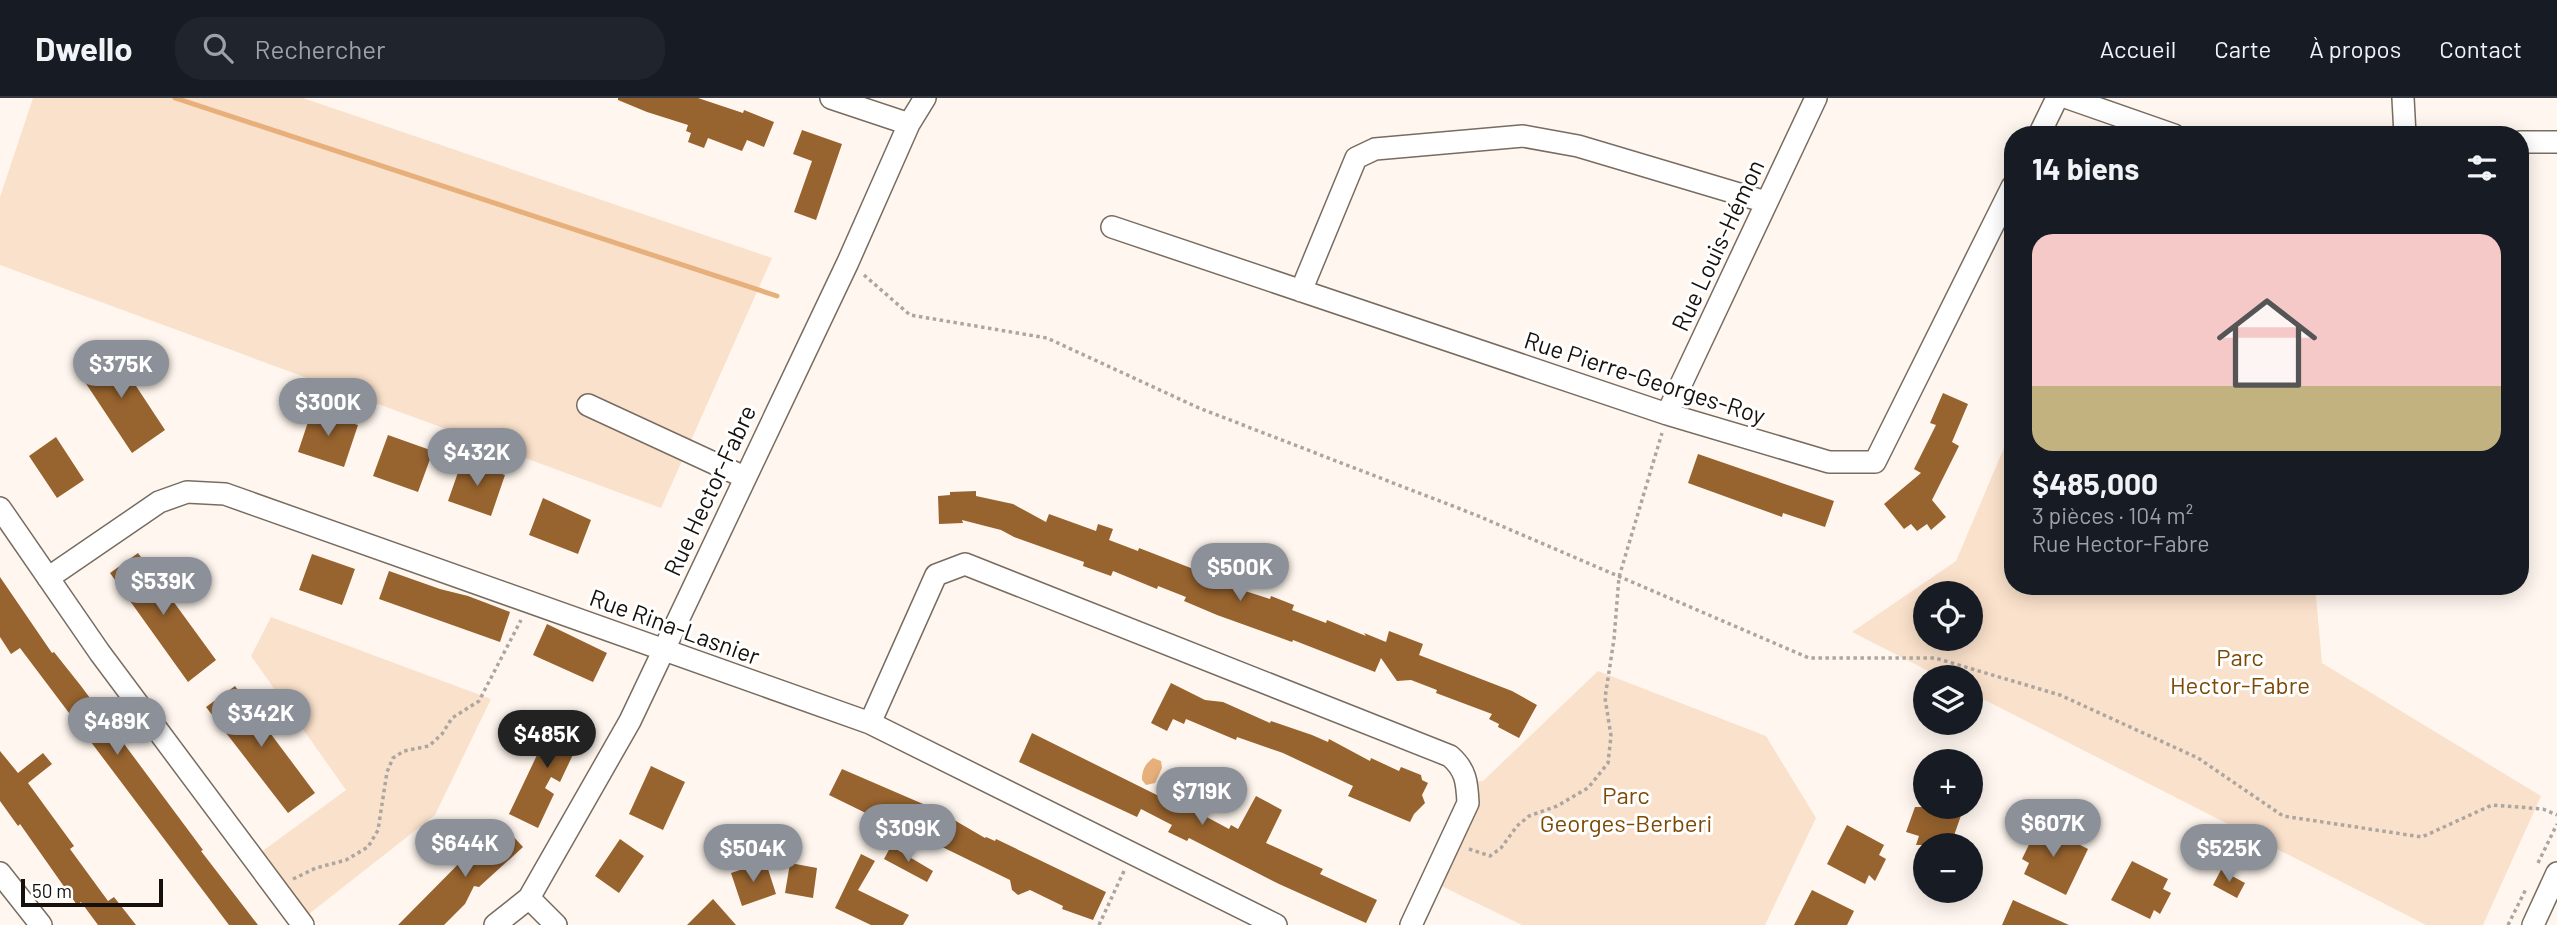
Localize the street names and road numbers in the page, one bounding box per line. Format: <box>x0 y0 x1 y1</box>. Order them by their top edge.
street label: Rue Louis-Hémon <box>1665 155 1769 335</box>
street label: Rue Pierre-Georges-Roy <box>1521 324 1769 430</box>
street label: Rue Hector-Fabre <box>657 400 761 580</box>
street label: Rue Rina-Lasnier <box>586 582 764 670</box>

